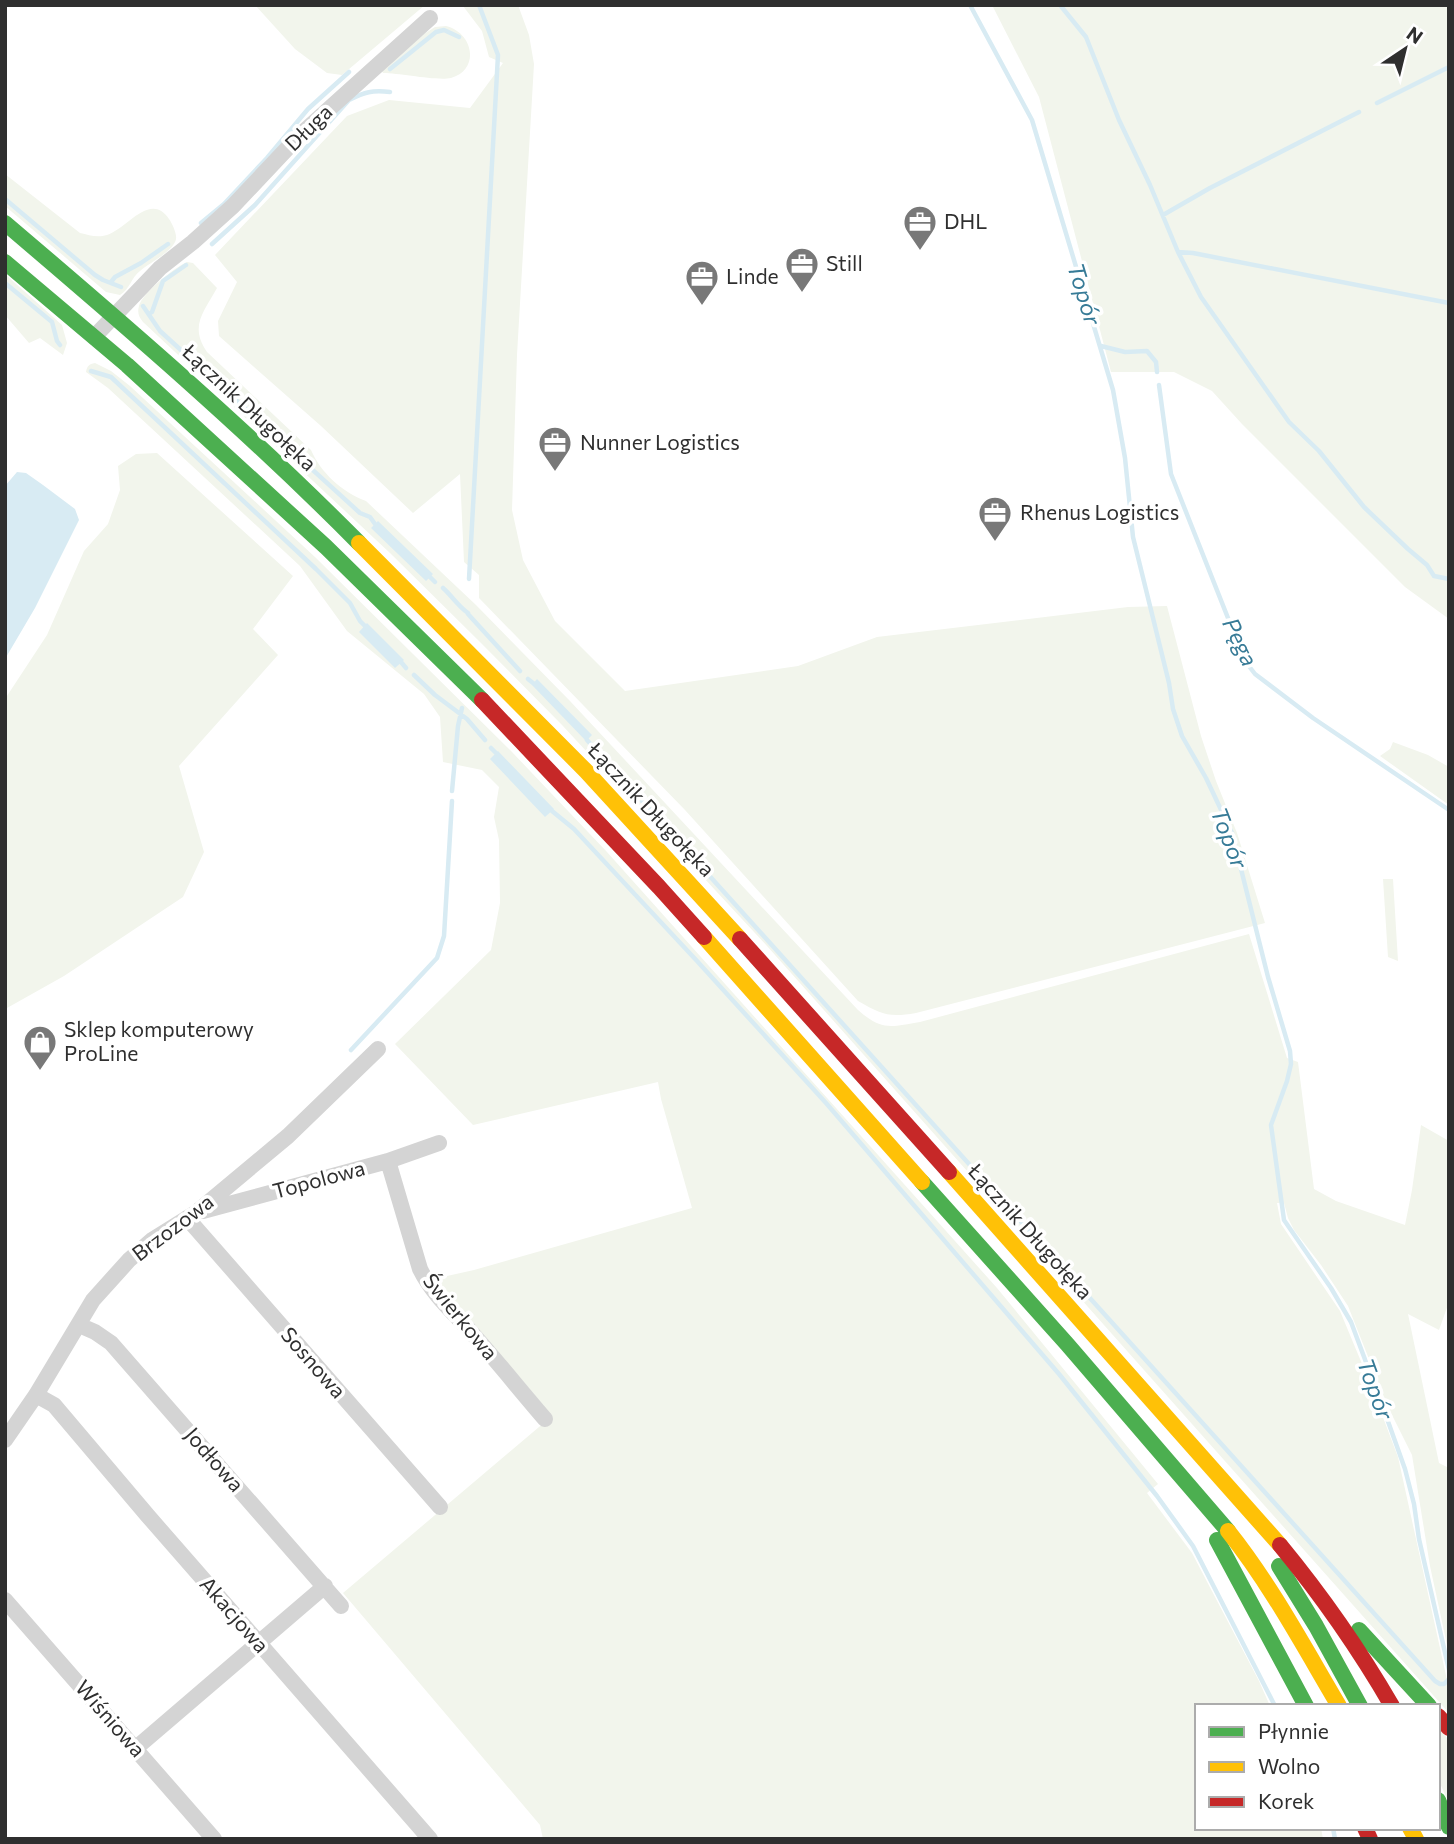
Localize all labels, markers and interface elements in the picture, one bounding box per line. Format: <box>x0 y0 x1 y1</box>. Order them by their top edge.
north arrow <box>1370 14 1440 84</box>
text: N <box>1403 21 1427 48</box>
street label: Długa <box>279 99 337 155</box>
office icon: DHL <box>901 203 939 252</box>
place label: DHL <box>944 208 987 233</box>
office icon: Still <box>783 245 821 294</box>
place label: Still <box>826 250 863 275</box>
office icon: Linde <box>683 258 721 307</box>
water label: Topór <box>1062 259 1108 329</box>
place label: Linde <box>726 263 779 288</box>
street label: Łącznik Długołęka <box>177 338 322 475</box>
office icon: Nunner Logistics <box>536 424 574 473</box>
place label: Nunner Logistics <box>580 429 740 454</box>
office icon: Rhenus Logistics <box>976 494 1014 543</box>
place label: Rhenus Logistics <box>1020 499 1179 524</box>
water label: Pęga <box>1217 613 1265 670</box>
street label: Łącznik Długołęka <box>583 736 721 881</box>
water label: Topór <box>1206 803 1255 873</box>
place label: Sklep komputerowy ProLine <box>64 1016 254 1065</box>
shop icon: Sklep komputerowy ProLine <box>21 1023 59 1072</box>
street label: Topolowa <box>270 1154 367 1203</box>
street label: Łącznik Długołęka <box>963 1157 1099 1304</box>
street label: Brzozowa <box>127 1188 218 1265</box>
street label: Świerkowa <box>419 1268 504 1364</box>
street label: Sosnowa <box>276 1321 352 1403</box>
water label: Topór <box>1352 1354 1400 1424</box>
street label: Jodłowa <box>180 1422 250 1496</box>
street label: Akacjowa <box>195 1571 275 1657</box>
street label: Wiśniowa <box>71 1675 151 1762</box>
legend <box>1195 1704 1440 1830</box>
text: Płynnie <box>1258 1718 1329 1743</box>
text: Wolno <box>1258 1753 1320 1778</box>
text: Korek <box>1258 1788 1314 1813</box>

